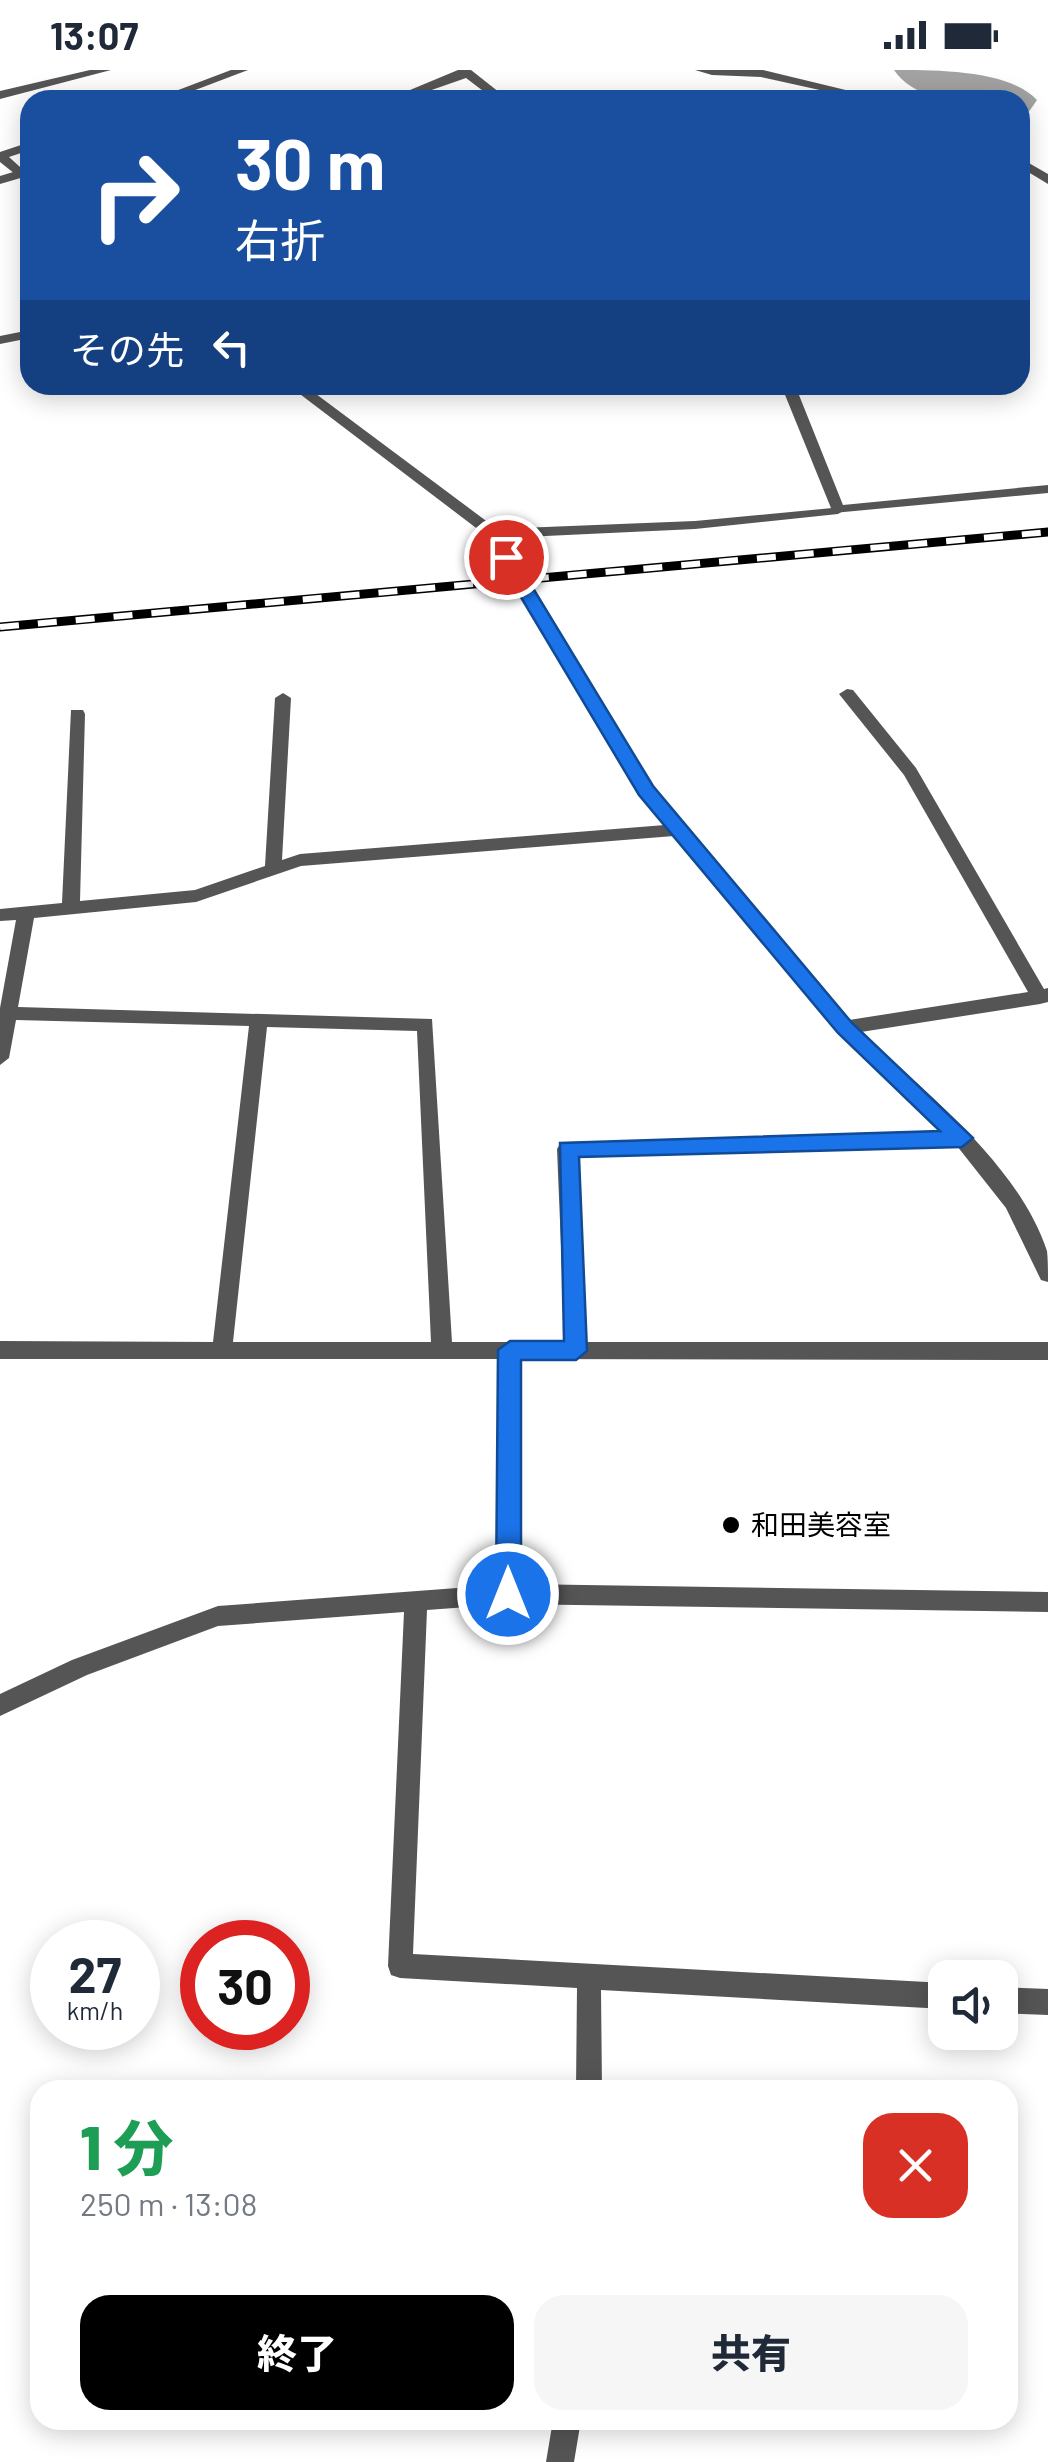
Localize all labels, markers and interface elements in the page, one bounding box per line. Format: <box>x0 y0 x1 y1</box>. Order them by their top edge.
text: 13:07 <box>50 12 138 58</box>
text: 30 m <box>235 120 385 204</box>
icon: right <box>70 130 200 260</box>
text: 右折 <box>235 212 325 266</box>
icon: left <box>204 320 259 375</box>
text: その先 <box>70 326 184 372</box>
pin <box>464 515 549 600</box>
icon: arrive <box>479 530 534 585</box>
place label: 和田美容室 <box>751 1507 891 1541</box>
marker: 和田美容室 <box>720 1514 742 1536</box>
position arrow <box>456 1542 560 1646</box>
speed limit sign: 30 <box>180 1920 310 2050</box>
text: 27 <box>69 1943 121 2003</box>
map controls <box>928 1960 1018 2050</box>
button: sound <box>928 1960 1018 2050</box>
text: km/h <box>67 1995 123 2025</box>
text: 1 分 <box>80 2110 173 2182</box>
button: close <box>863 2113 968 2218</box>
text: 250 m · 13:08 <box>80 2184 257 2222</box>
button: 終了 <box>80 2295 514 2410</box>
button: 共有 <box>534 2295 968 2410</box>

